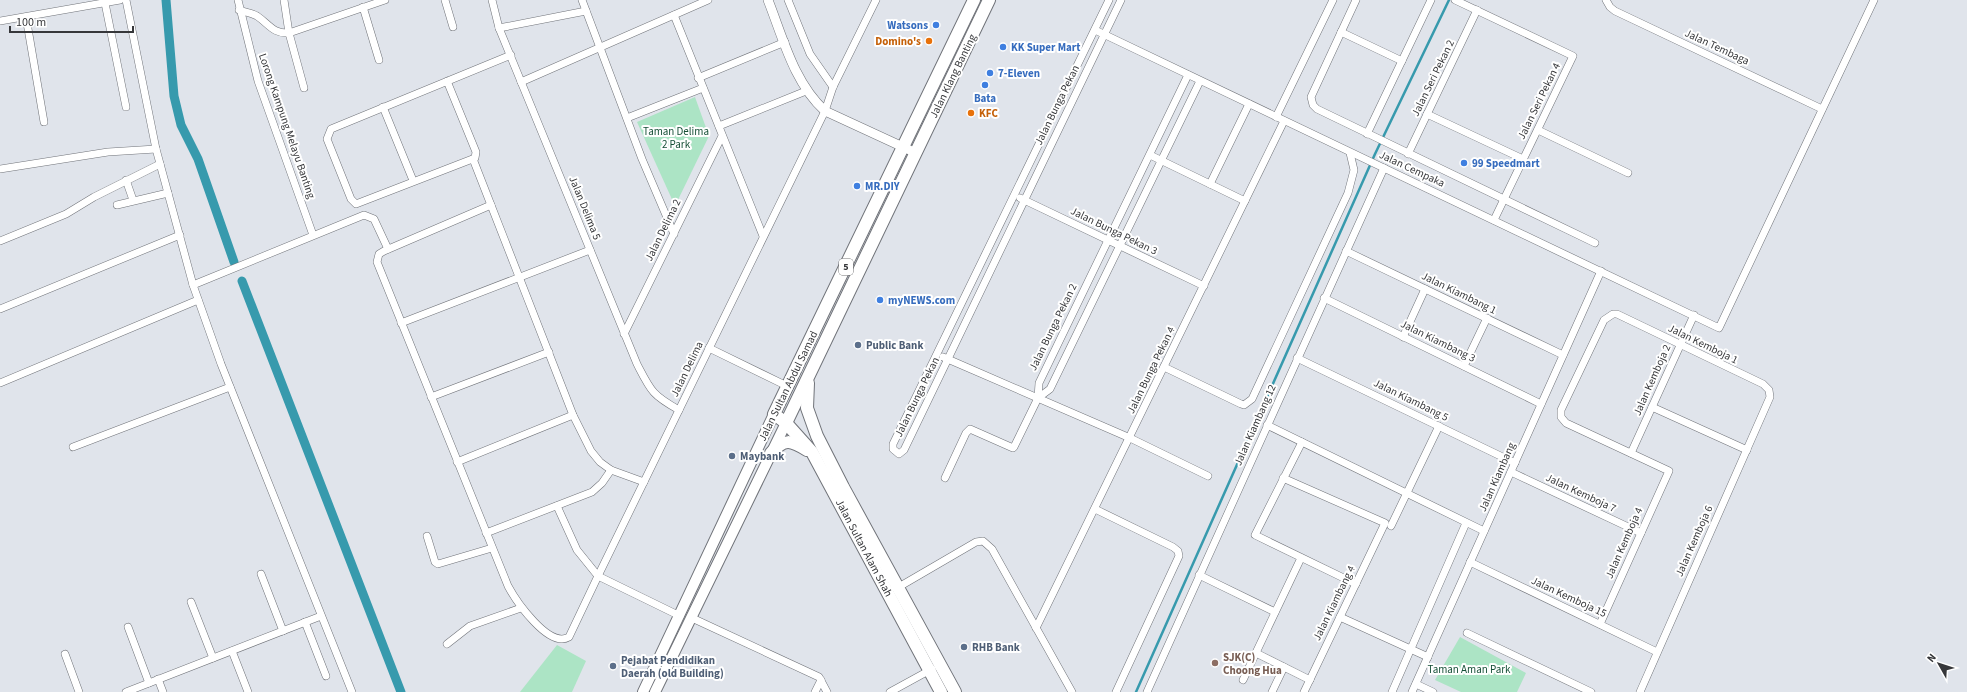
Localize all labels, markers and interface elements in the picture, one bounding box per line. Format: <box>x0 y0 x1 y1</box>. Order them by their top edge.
scale bar <box>10 8 133 34</box>
text: 100 m <box>16 14 46 31</box>
place label: Watsons <box>887 18 928 33</box>
marker: Watsons <box>931 20 941 30</box>
street label: Jalan Tembaga <box>1682 26 1752 68</box>
street label: Jalan Klang Banting <box>926 31 980 121</box>
place label: Domino's <box>875 34 921 49</box>
marker: Domino's <box>924 36 934 46</box>
street label: Jalan Seri Pekan 2 <box>1408 37 1458 119</box>
place label: KK Super Mart <box>1011 40 1081 55</box>
marker: KK Super Mart <box>998 42 1008 52</box>
street label: Lorong Kampung Melayu Banting <box>255 51 319 201</box>
street label: Jalan Seri Pekan 4 <box>1514 60 1564 142</box>
street label: Jalan Bunga Pekan <box>1031 62 1083 148</box>
place label: 7-Eleven <box>998 66 1040 81</box>
marker: 7-Eleven <box>985 68 995 78</box>
marker: Bata <box>980 80 990 90</box>
place label: Bata <box>974 91 996 106</box>
place label: KFC <box>979 106 998 121</box>
marker: KFC <box>966 108 976 118</box>
park label: Taman Delima 2 Park <box>643 124 709 152</box>
street label: Jalan Cempaka <box>1377 147 1447 191</box>
place label: 99 Speedmart <box>1472 156 1541 171</box>
marker: 99 Speedmart <box>1459 158 1469 168</box>
street label: Jalan Delima 5 <box>565 174 605 242</box>
place label: MR.DIY <box>865 179 900 194</box>
marker: MR.DIY <box>852 181 862 191</box>
street label: Jalan Delima 2 <box>641 196 685 264</box>
street label: Jalan Bunga Pekan 3 <box>1068 203 1160 259</box>
road number: 5 <box>839 259 853 275</box>
street label: Jalan Kiambang 1 <box>1419 268 1499 318</box>
street label: Jalan Bunga Pekan 2 <box>1025 281 1081 373</box>
place label: myNEWS.com <box>888 293 955 308</box>
marker: myNEWS.com <box>875 295 885 305</box>
street label: Jalan Kiambang 3 <box>1398 316 1478 366</box>
street label: Jalan Kemboja 1 <box>1665 321 1741 367</box>
street label: Jalan Bunga Pekan 4 <box>1123 324 1179 416</box>
street label: Jalan Sultan Abdul Samad <box>755 329 821 443</box>
place label: Public Bank <box>866 338 923 353</box>
street label: Jalan Delima <box>667 339 707 399</box>
marker: Public Bank <box>853 340 863 350</box>
street label: Jalan Kemboja 2 <box>1630 342 1674 418</box>
street label: Jalan Bunga Pekan <box>891 354 943 440</box>
street label: Jalan Kiambang 5 <box>1371 375 1451 425</box>
street label: Jalan Kiambang 12 <box>1230 382 1280 468</box>
street label: Jalan Kiambang <box>1475 440 1519 514</box>
place label: Maybank <box>740 449 784 464</box>
marker: Maybank <box>727 451 737 461</box>
street label: Jalan Kemboja 7 <box>1543 470 1619 516</box>
street label: Jalan Sultan Alam Shah <box>832 497 896 599</box>
street label: Jalan Kemboja 6 <box>1672 503 1717 579</box>
street label: Jalan Kemboja 4 <box>1602 505 1647 581</box>
street label: Jalan Kiambang 4 <box>1309 562 1359 643</box>
street label: Jalan Kemboja 15 <box>1529 573 1609 621</box>
place label: RHB Bank <box>972 640 1020 655</box>
marker: RHB Bank <box>959 642 969 652</box>
north arrow <box>1919 644 1959 684</box>
place label: SJK(C) Choong Hua <box>1223 650 1282 678</box>
text: N <box>1923 650 1940 666</box>
place label: Pejabat Pendidikan Daerah (old Building) <box>621 653 724 681</box>
marker: SJK(C) Choong Hua <box>1210 658 1220 668</box>
marker: Pejabat Pendidikan Daerah (old Building) <box>608 661 618 671</box>
park label: Taman Aman Park <box>1428 662 1511 677</box>

